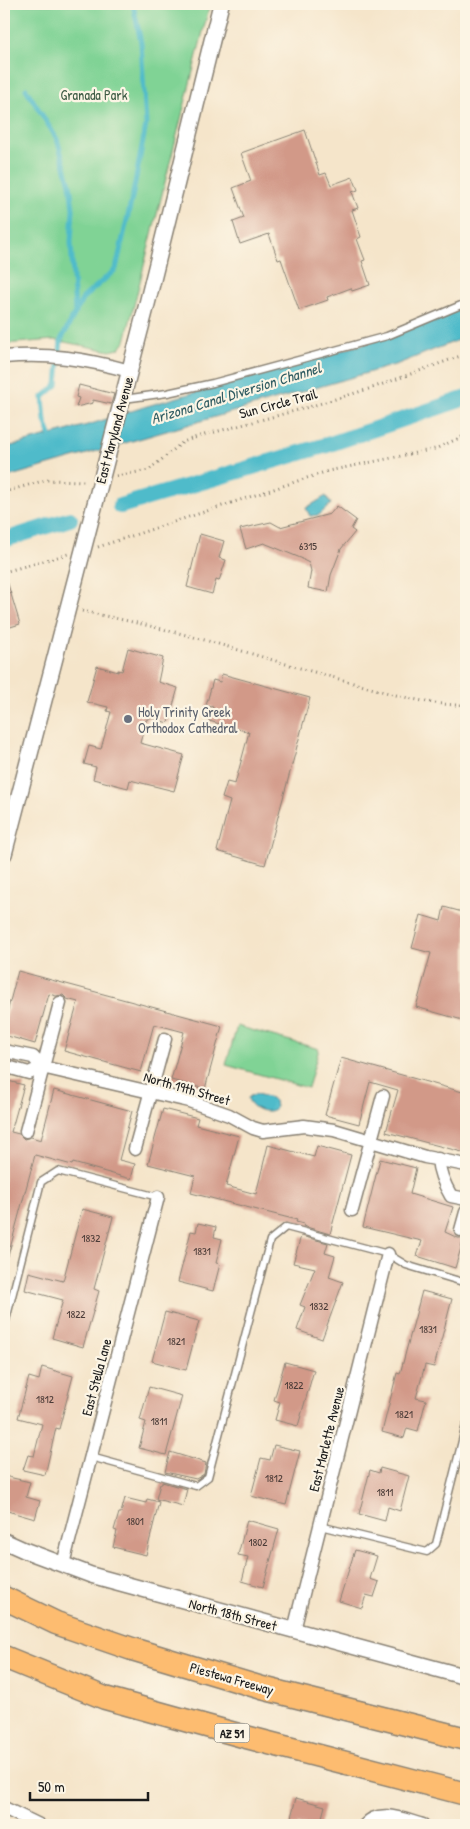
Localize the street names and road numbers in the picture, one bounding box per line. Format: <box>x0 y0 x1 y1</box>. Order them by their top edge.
street label: East Maryland Avenue <box>91 374 138 486</box>
street label: Sun Circle Trail <box>237 383 319 423</box>
street label: North 19th Street <box>142 1067 233 1109</box>
street label: East Stella Lane <box>77 1336 116 1418</box>
street label: East Marlette Avenue <box>304 1384 348 1493</box>
street label: North 18th Street <box>187 1593 279 1635</box>
street label: Piestewa Freeway <box>188 1657 276 1700</box>
road number: AZ 51 <box>214 1724 250 1742</box>

